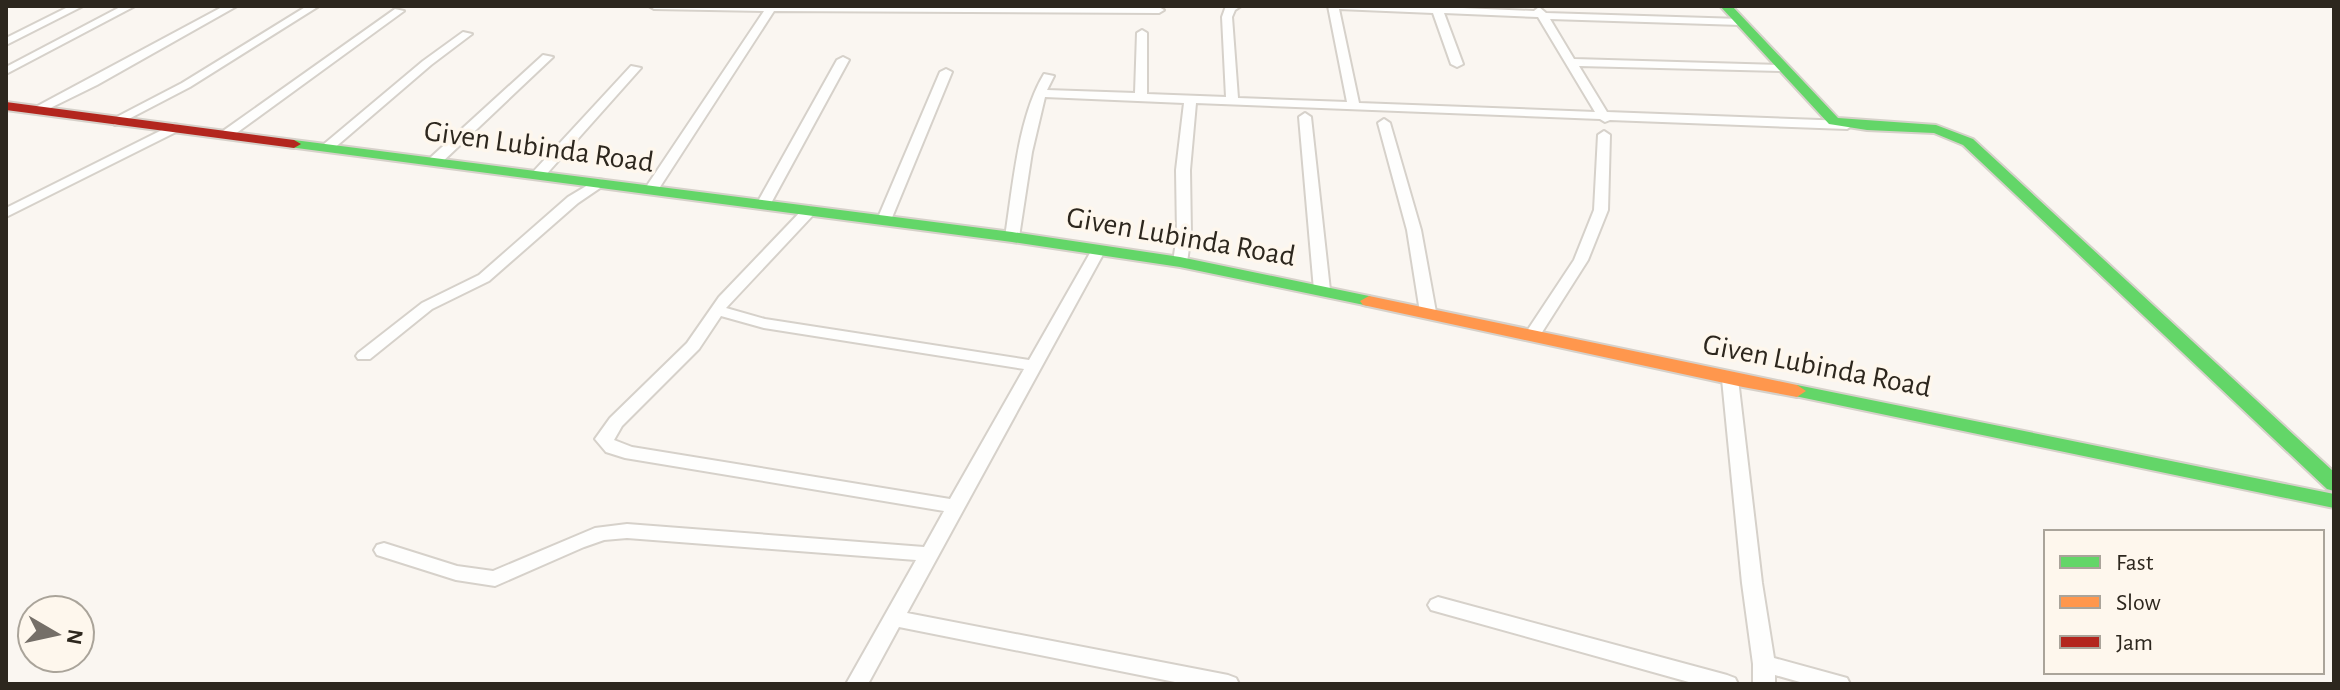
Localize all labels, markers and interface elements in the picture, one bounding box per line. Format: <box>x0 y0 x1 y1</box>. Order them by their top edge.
street label: Given Lubinda Road <box>422 116 656 178</box>
street label: Given Lubinda Road <box>1064 202 1298 272</box>
street label: Given Lubinda Road <box>1700 329 1934 403</box>
legend <box>2044 530 2324 674</box>
text: Fast <box>2116 551 2154 575</box>
text: Slow <box>2116 591 2161 615</box>
north arrow <box>16 594 96 674</box>
text: N <box>63 628 87 646</box>
text: Jam <box>2116 631 2153 655</box>

